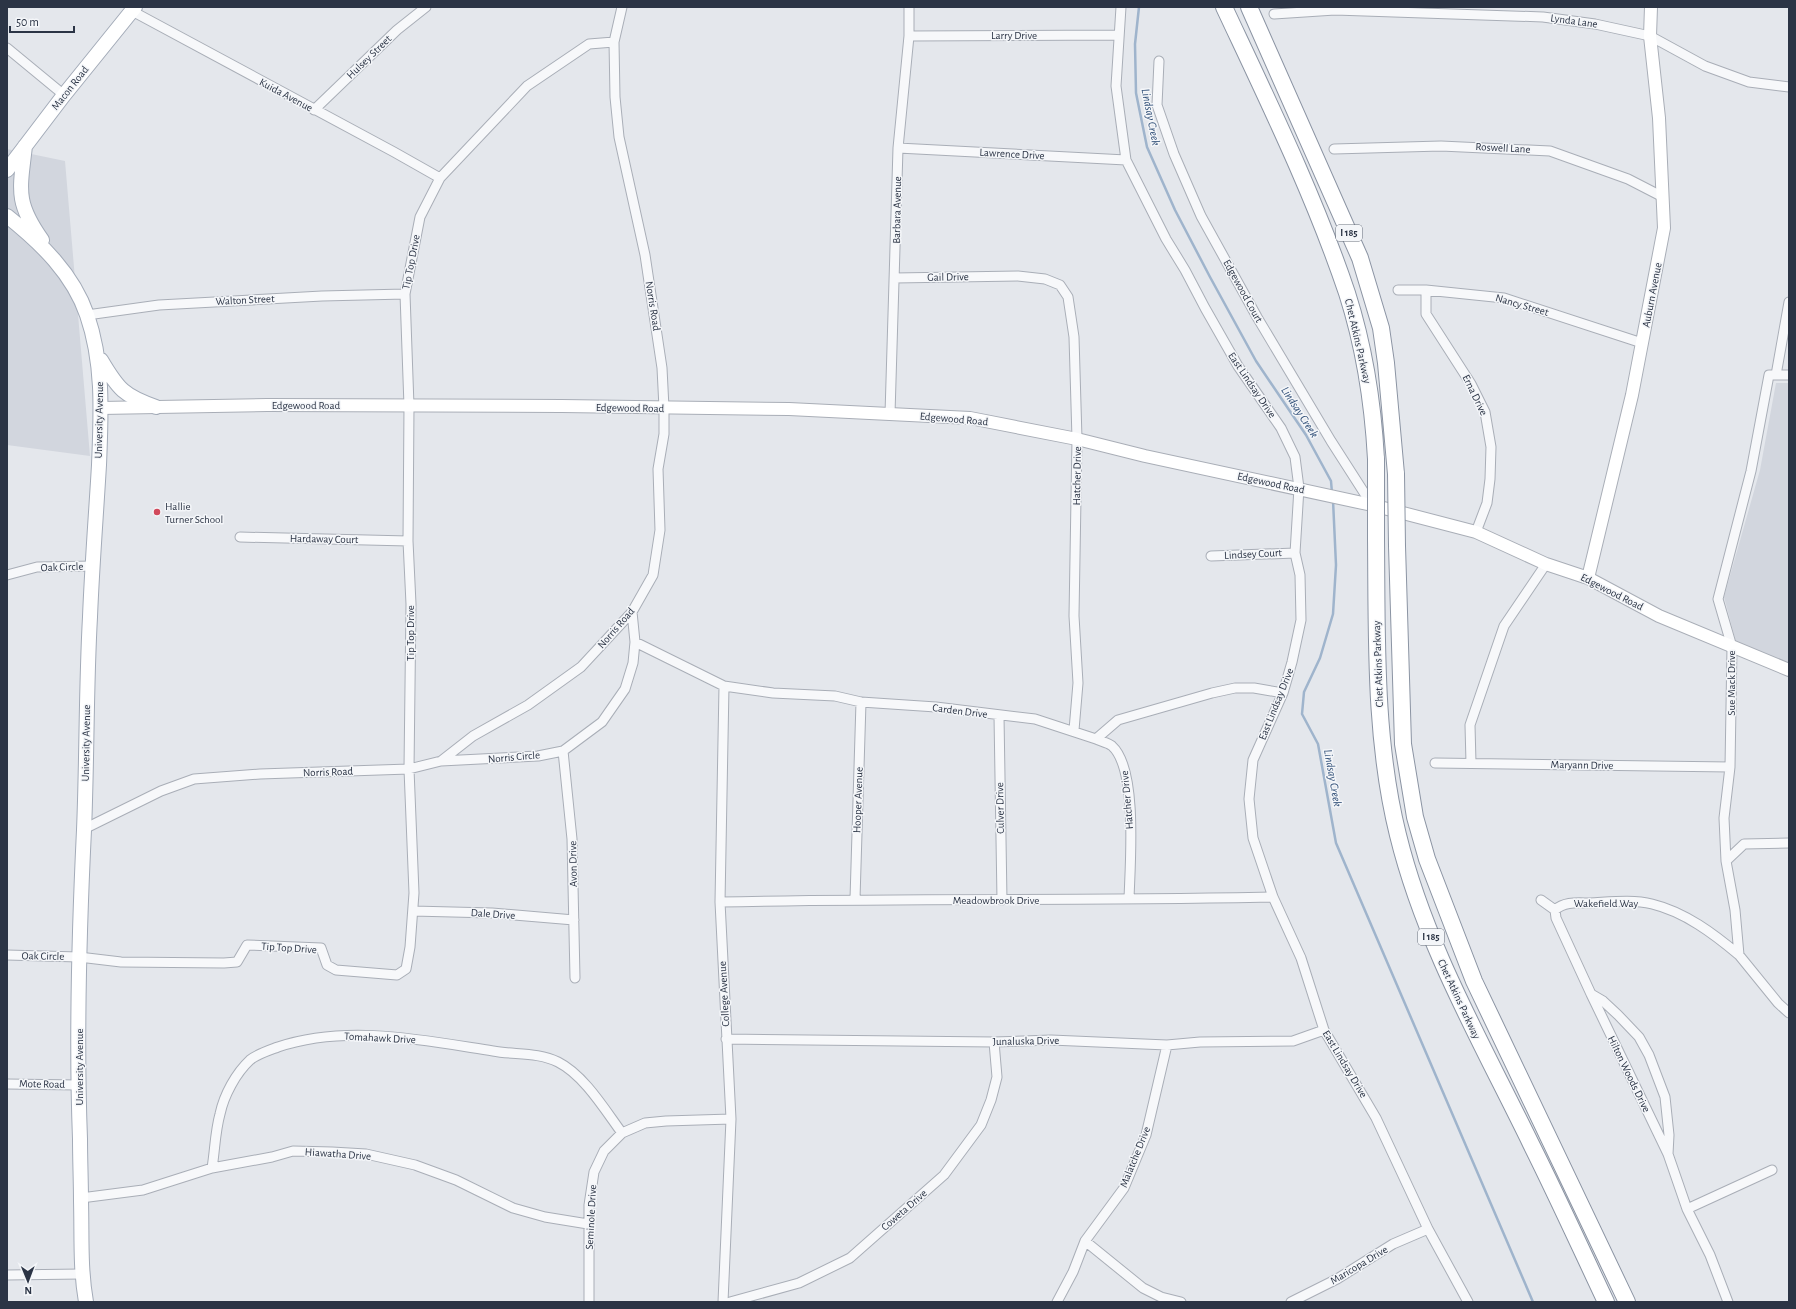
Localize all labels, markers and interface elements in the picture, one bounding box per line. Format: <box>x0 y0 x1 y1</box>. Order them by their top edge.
scale bar <box>10 8 74 34</box>
street label: Lynda Lane <box>1550 12 1598 30</box>
text: 50 m <box>16 16 39 28</box>
street label: Larry Drive <box>991 30 1037 41</box>
street label: Hulsey Street <box>345 33 394 81</box>
street label: Macon Road <box>49 64 91 112</box>
street label: Kuida Avenue <box>257 76 315 114</box>
water label: Lindsay Creek <box>1140 87 1163 147</box>
street label: Roswell Lane <box>1475 141 1531 155</box>
street label: Lawrence Drive <box>979 147 1045 161</box>
street label: Barbara Avenue <box>891 176 903 244</box>
road number: I 185 <box>1336 225 1362 241</box>
street label: Tip Top Drive <box>400 234 422 290</box>
street label: Edgewood Court <box>1221 258 1265 325</box>
street label: Auburn Avenue <box>1640 262 1664 328</box>
street label: Gail Drive <box>927 271 969 283</box>
street label: Norris Road <box>644 280 662 332</box>
street label: Nancy Street <box>1494 292 1550 318</box>
street label: Walton Street <box>215 293 275 307</box>
street label: Chet Atkins Parkway <box>1343 298 1373 385</box>
street label: East Lindsay Drive <box>1226 350 1278 420</box>
street label: Erna Drive <box>1460 373 1490 417</box>
street label: University Avenue <box>93 381 105 459</box>
water label: Lindsay Creek <box>1279 384 1321 440</box>
street label: Edgewood Road <box>272 400 341 411</box>
street label: Edgewood Road <box>596 402 665 414</box>
street label: Edgewood Road <box>919 411 989 427</box>
street label: Hatcher Drive <box>1071 446 1083 506</box>
street label: Edgewood Road <box>1236 470 1306 496</box>
place label: Hallie Turner School <box>165 501 223 525</box>
marker: Hallie Turner School <box>152 507 162 517</box>
street label: Hardaway Court <box>290 533 359 545</box>
street label: Lindsey Court <box>1224 547 1283 561</box>
street label: Oak Circle <box>40 561 84 573</box>
street label: Edgewood Road <box>1579 572 1645 613</box>
street label: Tip Top Drive <box>405 605 416 661</box>
street label: Norris Road <box>595 605 637 651</box>
street label: Chet Atkins Parkway <box>1371 620 1385 707</box>
street label: Sue Mack Drive <box>1726 650 1737 716</box>
street label: East Lindsay Drive <box>1257 666 1295 742</box>
street label: Carden Drive <box>932 702 988 720</box>
street label: University Avenue <box>80 704 92 782</box>
water label: Lindsay Creek <box>1322 748 1344 808</box>
street label: Norris Circle <box>488 749 540 765</box>
street label: Maryann Drive <box>1551 759 1613 771</box>
street label: Norris Road <box>303 766 354 778</box>
street label: Hooper Avenue <box>851 767 865 833</box>
street label: Hatcher Drive <box>1119 770 1135 830</box>
street label: Culver Drive <box>994 782 1006 834</box>
street label: Avon Drive <box>567 841 579 887</box>
street label: Meadowbrook Drive <box>953 895 1039 906</box>
street label: Wakefield Way <box>1574 898 1639 909</box>
street label: Dale Drive <box>470 907 516 921</box>
road number: I 185 <box>1418 929 1444 945</box>
street label: Tip Top Drive <box>261 941 317 955</box>
street label: Oak Circle <box>21 950 65 962</box>
street label: Chet Atkins Parkway <box>1436 957 1482 1041</box>
street label: College Avenue <box>717 961 731 1027</box>
street label: East Lindsay Drive <box>1321 1028 1369 1100</box>
street label: University Avenue <box>74 1029 85 1105</box>
street label: Tomahawk Drive <box>344 1031 416 1045</box>
street label: Hilton Woods Drive <box>1606 1034 1652 1114</box>
street label: Junaluska Drive <box>993 1035 1059 1047</box>
street label: Mote Road <box>19 1078 65 1090</box>
street label: Malatche Drive <box>1118 1125 1152 1189</box>
street label: Hiawatha Drive <box>304 1146 372 1162</box>
street label: Seminole Drive <box>584 1184 598 1250</box>
street label: Coweta Drive <box>879 1187 929 1233</box>
street label: Maricopa Drive <box>1328 1244 1390 1286</box>
north arrow <box>8 1261 48 1301</box>
text: N <box>24 1285 32 1296</box>

